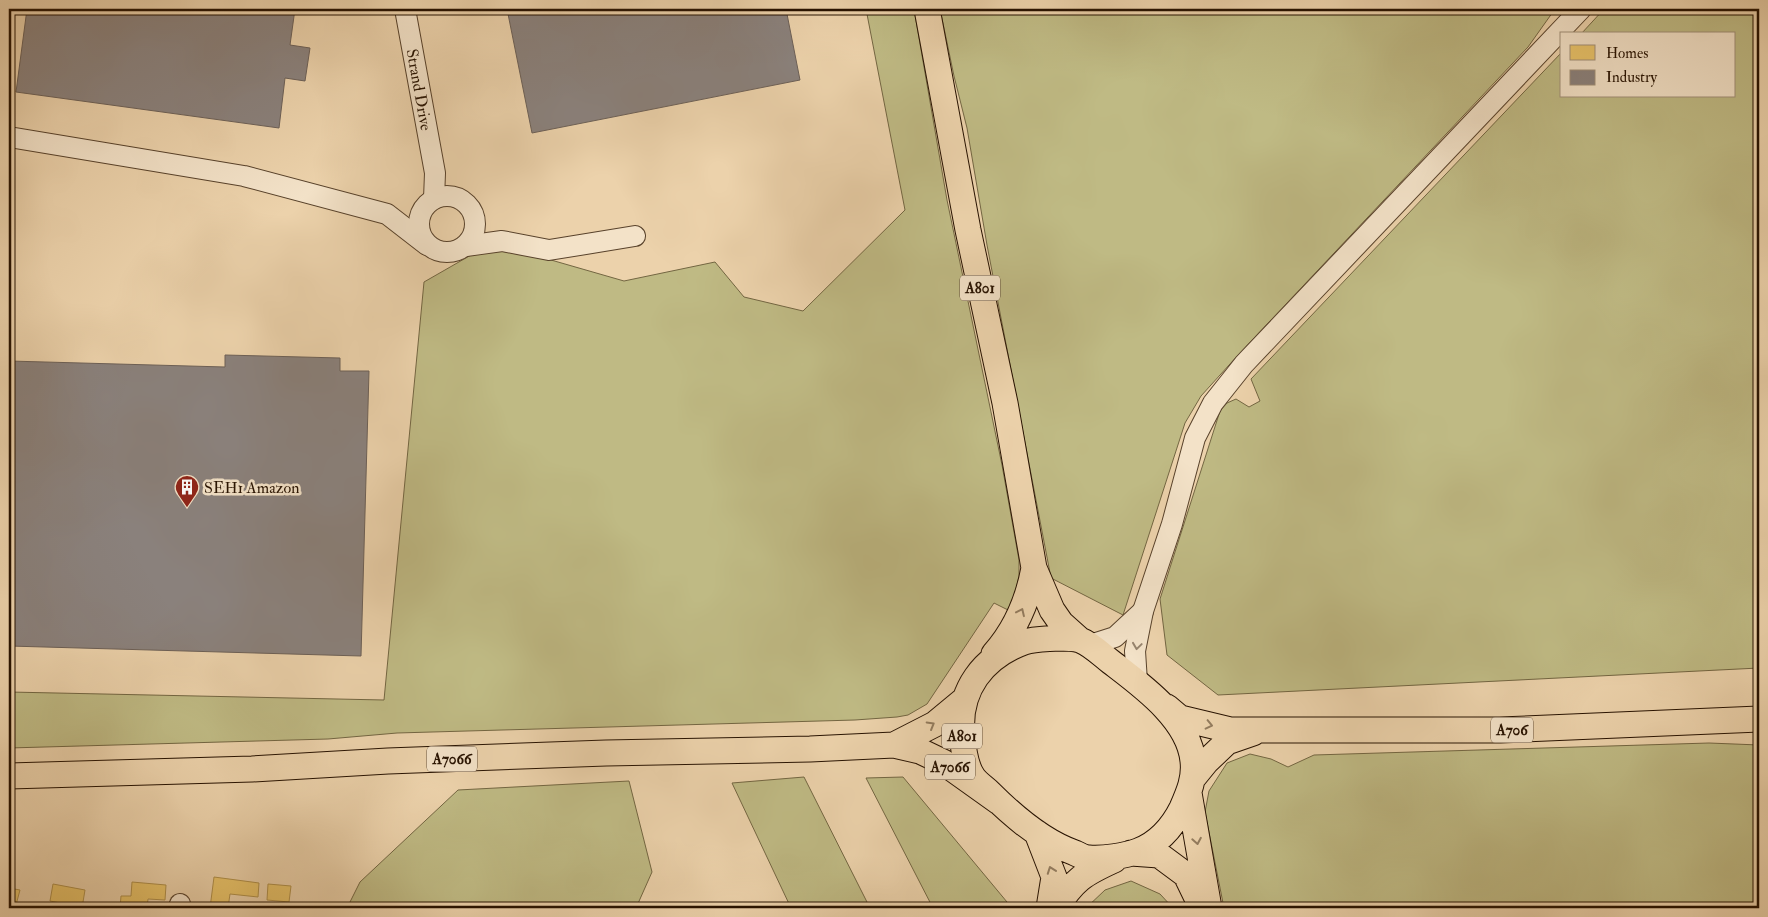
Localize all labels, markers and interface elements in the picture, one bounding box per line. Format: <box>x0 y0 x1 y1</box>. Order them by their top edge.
legend <box>1560 32 1736 98</box>
text: Homes <box>1606 44 1648 63</box>
street label: Strand Drive <box>401 47 436 133</box>
text: Industry <box>1606 68 1657 87</box>
road number: A801 <box>960 276 1000 300</box>
building icon: SEH1 Amazon <box>174 474 200 508</box>
place label: SEH1 Amazon <box>204 478 299 498</box>
one-way arrow <box>1015 608 1026 617</box>
one-way arrow <box>1132 642 1142 651</box>
road number: A706 <box>1491 718 1533 742</box>
one-way arrow <box>1204 719 1213 730</box>
one-way arrow <box>926 722 935 732</box>
road number: A801 <box>942 724 982 748</box>
road number: A7066 <box>427 746 477 772</box>
road number: A7066 <box>925 754 975 780</box>
one-way arrow <box>1192 837 1202 845</box>
one-way arrow <box>1047 866 1057 874</box>

